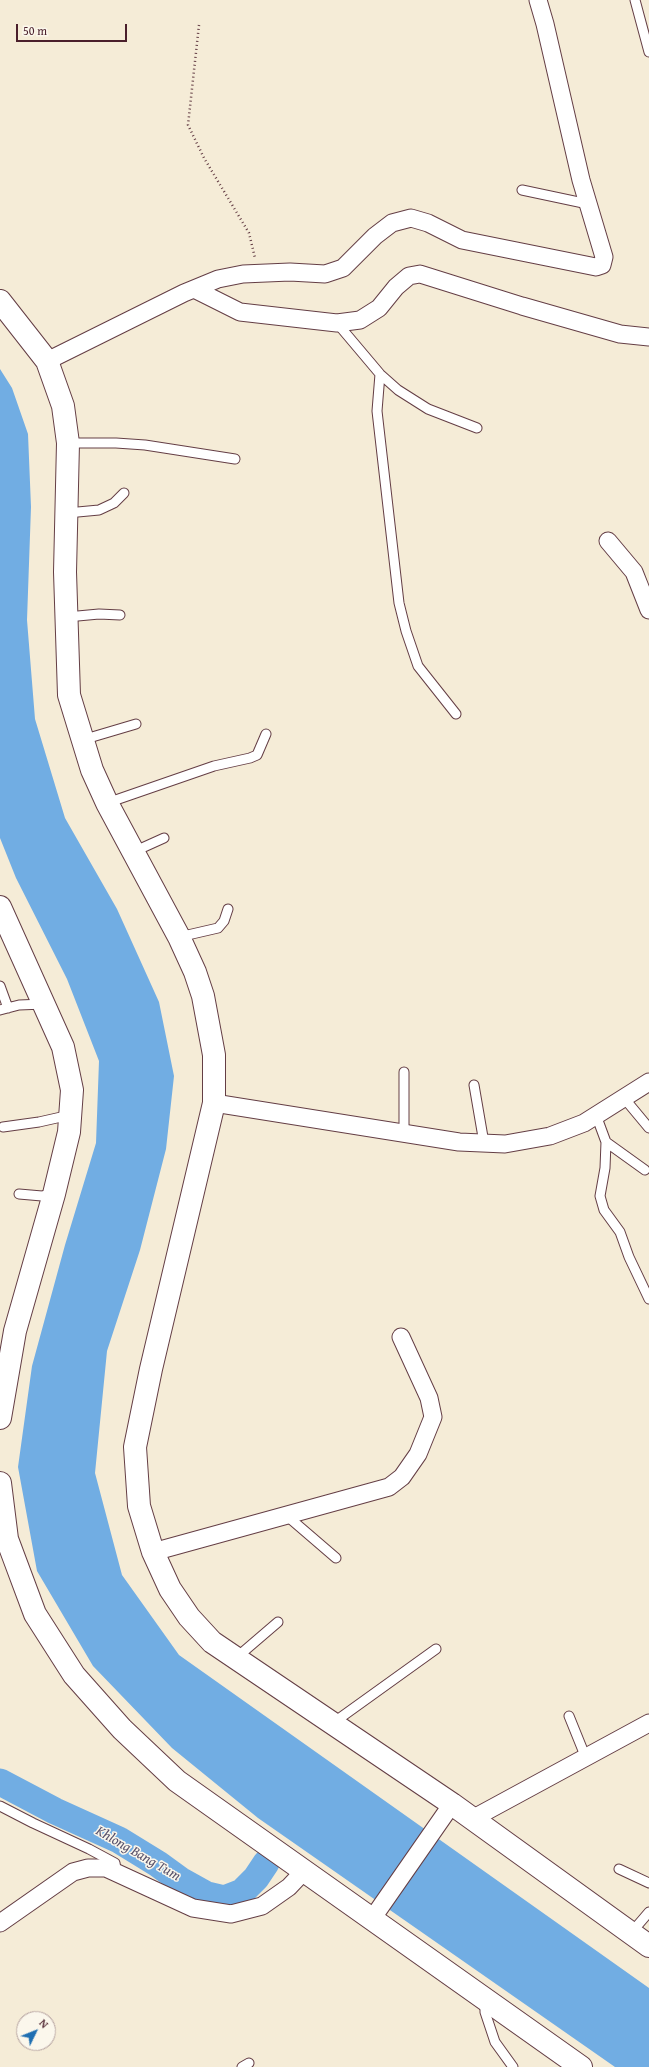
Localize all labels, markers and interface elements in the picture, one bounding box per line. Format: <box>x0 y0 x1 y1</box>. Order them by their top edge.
scale bar <box>18 16 129 42</box>
text: 50 m <box>23 22 47 39</box>
water label: Khlong Bang Tum <box>93 1823 183 1885</box>
north arrow <box>16 2011 56 2051</box>
text: N <box>36 2015 52 2032</box>

